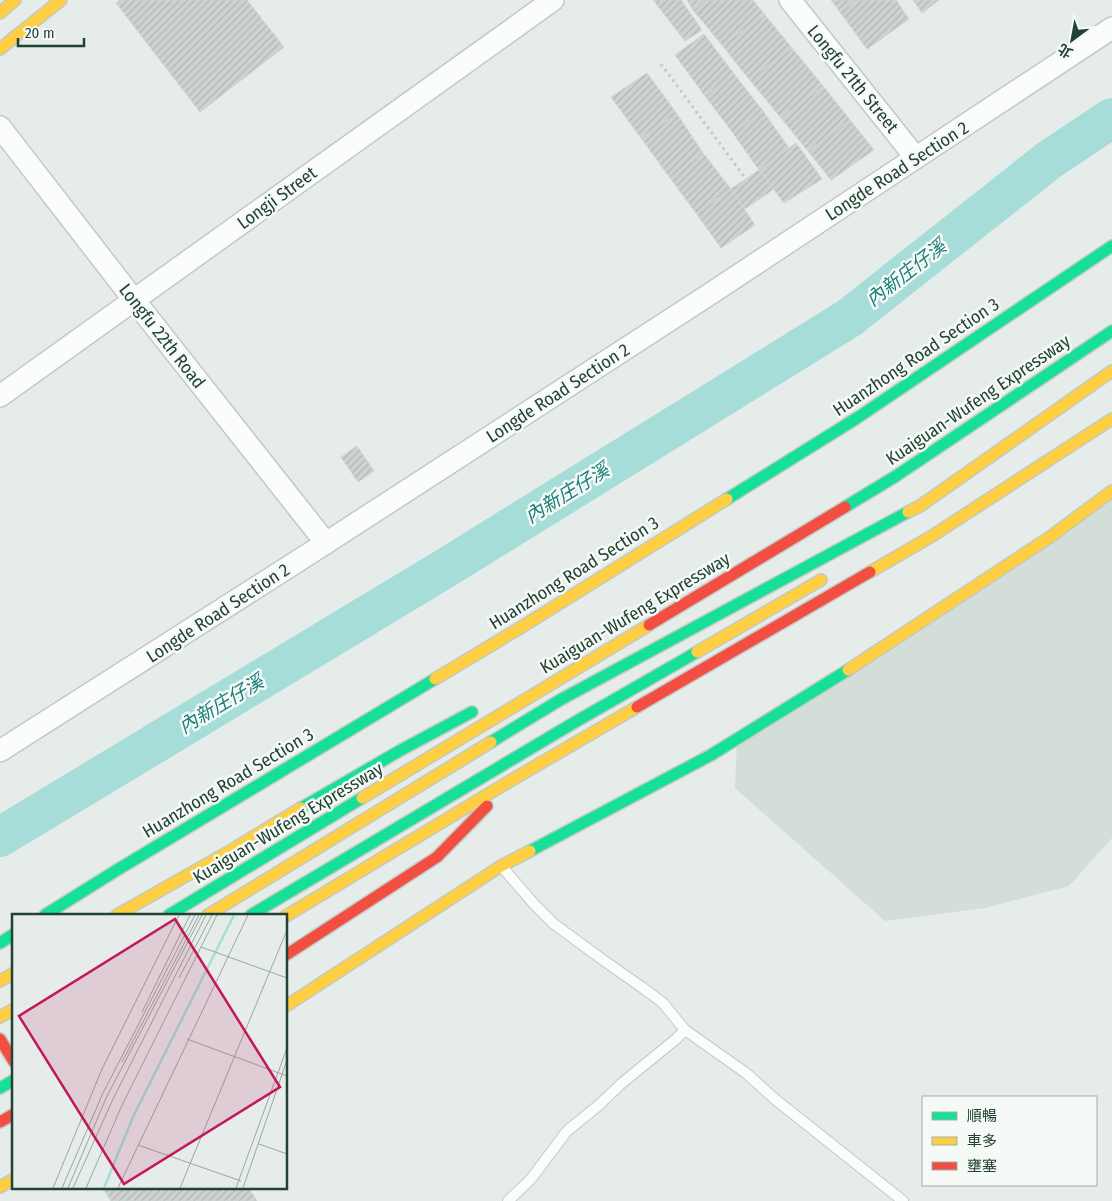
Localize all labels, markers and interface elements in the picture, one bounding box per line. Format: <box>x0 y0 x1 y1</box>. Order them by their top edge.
scale bar <box>18 15 84 47</box>
north arrow <box>1047 15 1097 65</box>
street label: Longfu 21th Street <box>803 21 903 138</box>
text: 20 m <box>25 24 55 42</box>
text: 北 <box>1055 40 1076 62</box>
street label: Longde Road Section 2 <box>821 117 973 225</box>
street label: Longji Street <box>233 162 321 234</box>
water label: 內新庄仔溪 <box>861 233 953 311</box>
street label: Longfu 22th Road <box>114 279 210 393</box>
street label: Huanzhong Road Section 3 <box>829 293 1003 421</box>
street label: Kuaiguan-Wufeng Expressway <box>882 330 1074 470</box>
street label: Longde Road Section 2 <box>482 339 634 447</box>
water label: 內新庄仔溪 <box>521 456 616 528</box>
street label: Huanzhong Road Section 3 <box>485 512 663 634</box>
street label: Kuaiguan-Wufeng Expressway <box>536 548 734 678</box>
street label: Longde Road Section 2 <box>142 559 294 667</box>
water label: 內新庄仔溪 <box>174 668 270 738</box>
street label: Huanzhong Road Section 3 <box>138 723 318 843</box>
street label: Kuaiguan-Wufeng Expressway <box>189 758 387 888</box>
inset map <box>12 914 288 1188</box>
legend <box>922 1096 1097 1186</box>
text: 順暢 <box>967 1107 997 1125</box>
text: 車多 <box>967 1132 997 1150</box>
text: 壅塞 <box>967 1157 997 1175</box>

